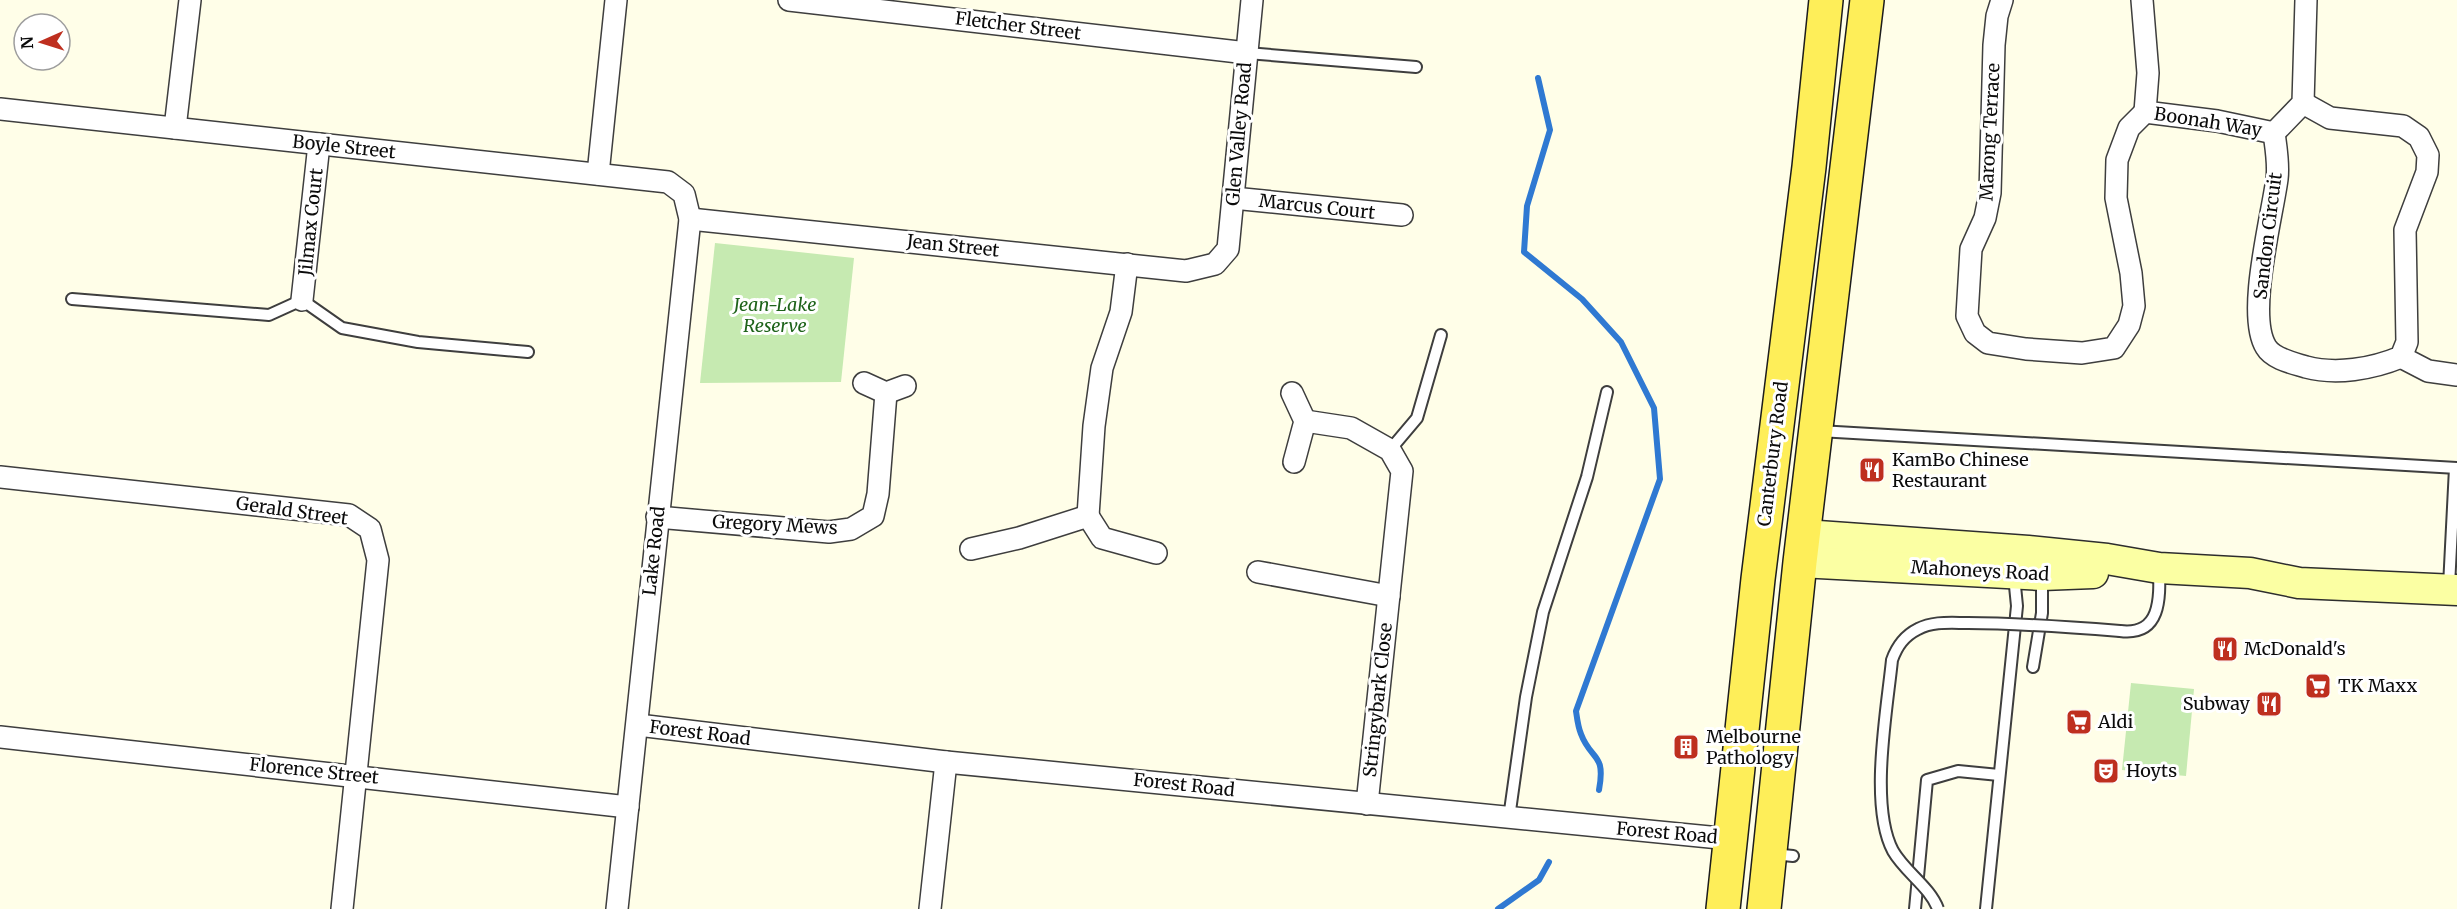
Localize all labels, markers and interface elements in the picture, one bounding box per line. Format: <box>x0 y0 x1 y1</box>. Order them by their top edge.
street label: Fletcher Street <box>954 6 1082 45</box>
north arrow <box>12 12 72 72</box>
text: N <box>17 36 37 50</box>
street label: Glen Valley Road <box>1221 61 1256 207</box>
street label: Marong Terrace <box>1974 63 2005 201</box>
street label: Boonah Way <box>2153 102 2264 141</box>
street label: Boyle Street <box>291 130 397 163</box>
street label: Jilmax Court <box>293 167 328 278</box>
street label: Sandon Circuit <box>2248 171 2287 301</box>
street label: Marcus Court <box>1258 189 1376 224</box>
street label: Jean Street <box>905 229 1000 262</box>
park label: Jean-Lake Reserve <box>732 293 816 337</box>
street label: Canterbury Road <box>1752 380 1793 528</box>
place label: KamBo Chinese Restaurant <box>1892 448 2029 492</box>
restaurant icon: KamBo Chinese Restaurant <box>1857 455 1887 485</box>
street label: Gerald Street <box>235 491 349 530</box>
street label: Lake Road <box>637 505 670 597</box>
street label: Gregory Mews <box>712 510 838 539</box>
street label: Mahoneys Road <box>1910 555 2050 586</box>
street label: Stringybark Close <box>1358 622 1397 778</box>
restaurant icon: McDonald's <box>2210 634 2240 664</box>
place label: McDonald's <box>2244 637 2346 660</box>
supermarket icon: TK Maxx <box>2303 671 2333 701</box>
place label: TK Maxx <box>2338 674 2417 697</box>
restaurant icon: Subway <box>2254 689 2284 719</box>
place label: Subway <box>2183 692 2251 715</box>
supermarket icon: Aldi <box>2064 707 2094 737</box>
place label: Aldi <box>2097 710 2133 733</box>
street label: Forest Road <box>648 715 752 750</box>
place label: Melbourne Pathology <box>1706 725 1801 769</box>
building icon: Melbourne Pathology <box>1671 732 1701 762</box>
street label: Florence Street <box>248 752 380 789</box>
theatre icon: Hoyts <box>2091 756 2121 786</box>
place label: Hoyts <box>2126 759 2177 782</box>
street label: Forest Road <box>1132 768 1236 801</box>
street label: Forest Road <box>1615 817 1719 848</box>

